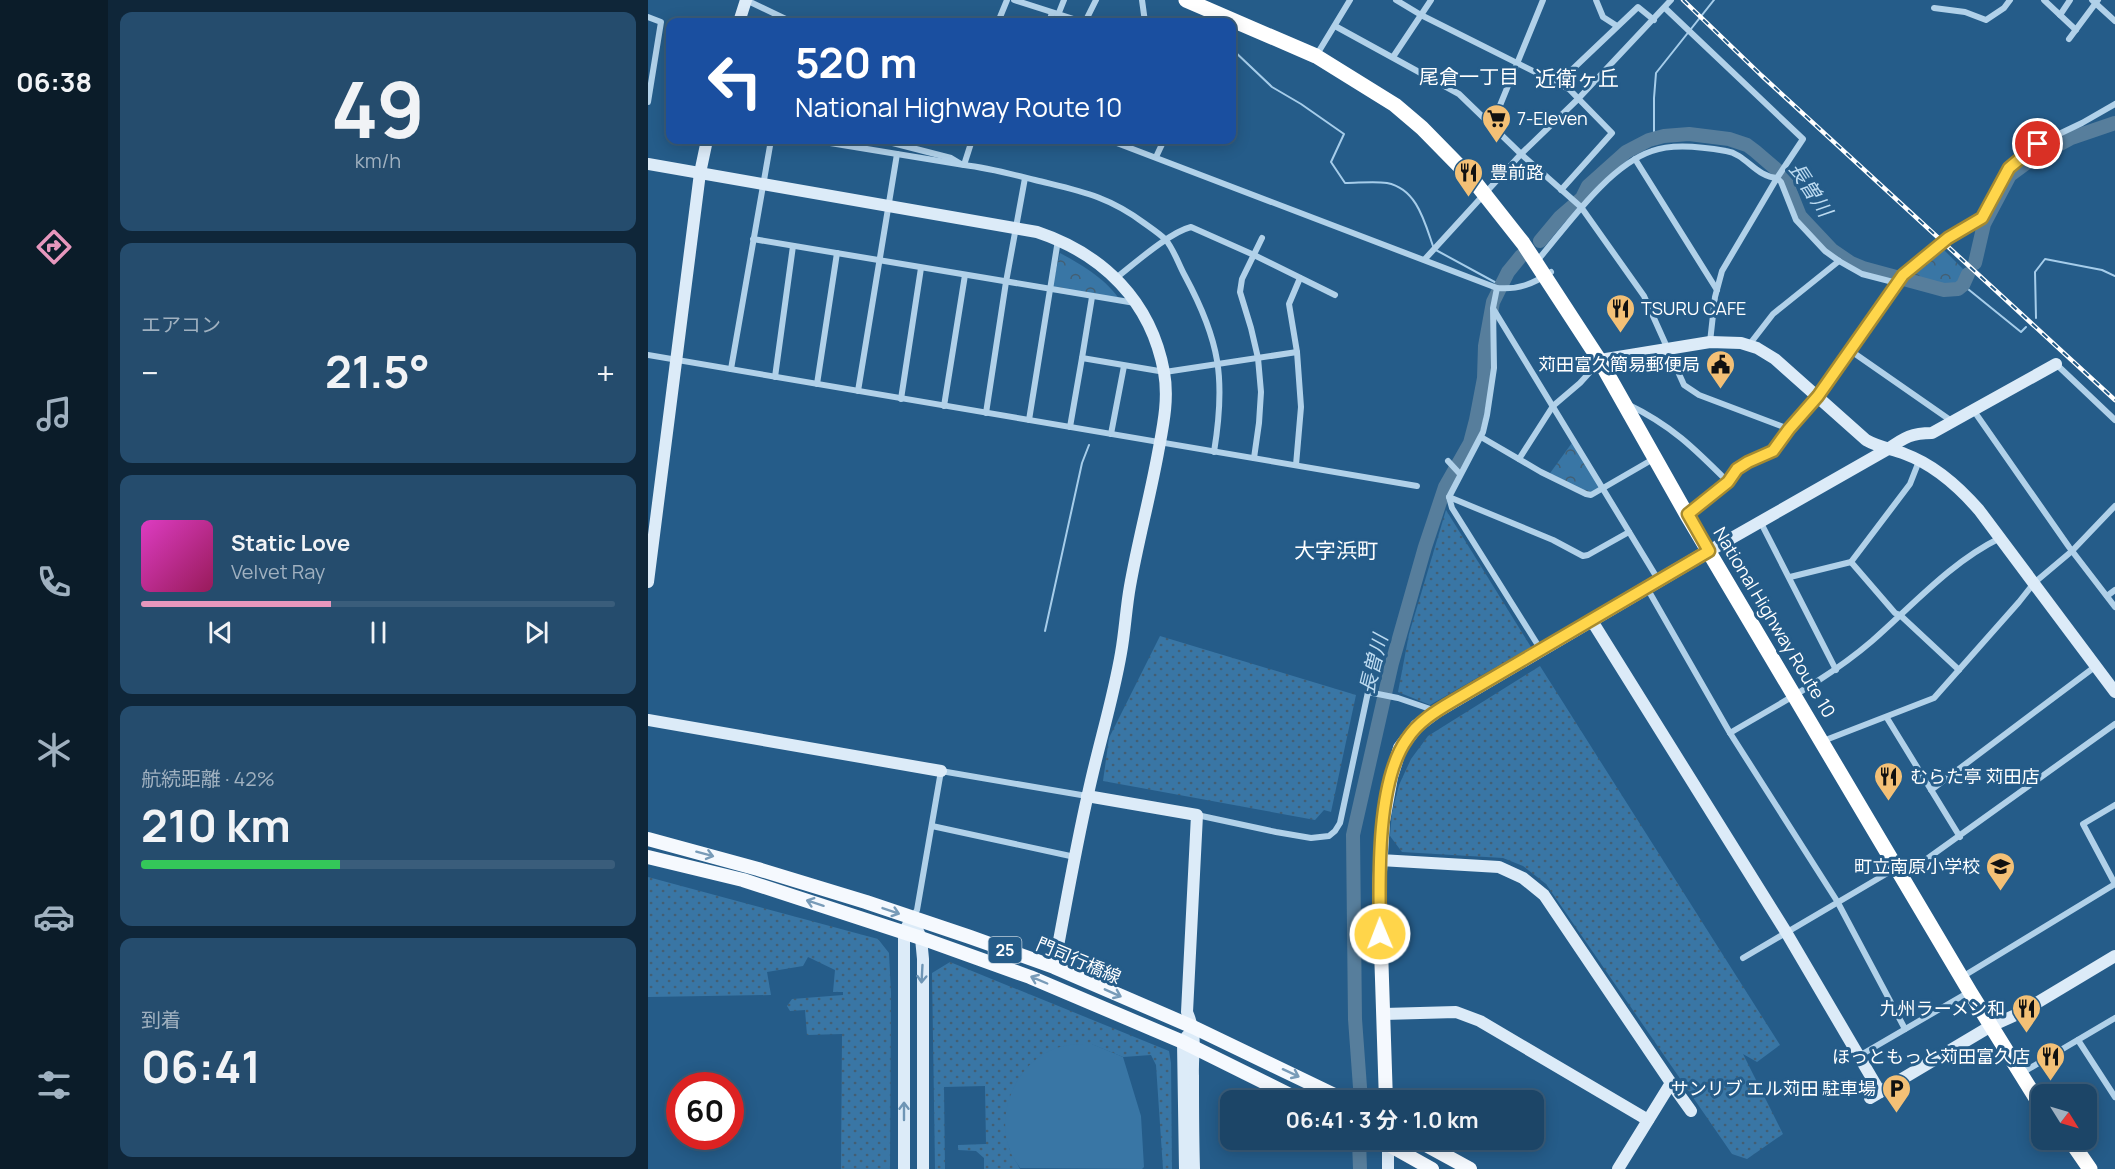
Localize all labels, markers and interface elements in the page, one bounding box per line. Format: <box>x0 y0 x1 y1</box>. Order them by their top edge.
text: 520 m <box>795 33 917 91</box>
icon: left <box>696 42 774 120</box>
text: 49 <box>331 55 425 161</box>
text: 06:38 <box>16 63 92 100</box>
district label: 尾倉一丁目 <box>1419 63 1519 90</box>
district label: 近衛ヶ丘 <box>1535 64 1619 92</box>
text: National Highway Route 10 <box>795 88 1122 125</box>
supermarket icon: 7-Eleven <box>1480 102 1512 144</box>
place label: 7-Eleven <box>1517 106 1588 130</box>
pin <box>2012 118 2063 169</box>
icon: arrive <box>2021 127 2054 160</box>
text: km/h <box>355 147 401 174</box>
restaurant icon: 豊前路 <box>1453 156 1485 198</box>
water label: 長曽川 <box>1783 156 1840 223</box>
place label: 豊前路 <box>1490 160 1544 184</box>
icon: directions <box>33 226 75 268</box>
restaurant icon: TSURU CAFE <box>1604 292 1636 334</box>
place label: TSURU CAFE <box>1641 296 1746 320</box>
text: エアコン <box>141 311 221 338</box>
text: 21.5° <box>325 340 430 402</box>
public building icon: 苅田富久簡易郵便局 <box>1705 348 1737 390</box>
text: − <box>141 350 159 395</box>
text: + <box>596 350 615 395</box>
place label: 苅田富久簡易郵便局 <box>1538 352 1700 376</box>
icon: music <box>33 393 75 435</box>
street label: National Highway Route 10 <box>1709 522 1841 722</box>
text: Static Love <box>231 528 350 558</box>
district label: 大字浜町 <box>1294 536 1378 564</box>
text: Velvet Ray <box>231 558 325 585</box>
icon: phone <box>33 561 75 603</box>
icon: previous <box>204 616 237 649</box>
icon: pause <box>362 616 395 649</box>
icon: next <box>520 616 553 649</box>
water label: 長曽川 <box>1353 630 1394 696</box>
icon: climate <box>33 729 75 771</box>
restaurant icon: むらた亭 苅田店 <box>1873 760 1905 802</box>
place label: むらた亭 苅田店 <box>1910 764 2040 788</box>
text: 航続距離 · 42% <box>141 765 275 792</box>
text: 210 km <box>141 794 291 856</box>
one-way arrow <box>695 849 714 860</box>
school or university icon: 町立南原小学校 <box>1985 850 2017 892</box>
place label: 町立南原小学校 <box>1854 854 1980 878</box>
icon: car <box>33 896 75 938</box>
one-way arrow <box>806 897 825 908</box>
position arrow <box>1348 902 1412 966</box>
one-way arrow <box>881 906 900 917</box>
street label: 門司行橋線 <box>1033 931 1125 989</box>
road number: 25 <box>988 937 1022 963</box>
one-way arrow <box>917 964 928 984</box>
one-way arrow <box>1030 974 1049 985</box>
one-way arrow <box>1104 989 1122 1000</box>
restaurant icon: 九州ラーメン和 <box>2010 992 2042 1034</box>
place label: 九州ラーメン和 <box>1880 996 2005 1020</box>
text: 到着 <box>141 1006 181 1033</box>
text: 06:41 <box>141 1035 261 1097</box>
restaurant icon: ほっともっと苅田富久店 <box>2035 1040 2067 1082</box>
place label: ほっともっと苅田富久店 <box>1832 1044 2030 1068</box>
icon: filters <box>33 1064 75 1106</box>
one-way arrow <box>1282 1067 1300 1079</box>
speed limit sign: 60 <box>666 1072 744 1150</box>
parking icon: サンリブ エル苅田 駐車場 <box>1881 1072 1913 1114</box>
place label: サンリブ エル苅田 駐車場 <box>1671 1076 1876 1100</box>
north arrow <box>2031 1084 2097 1150</box>
map controls <box>2031 1084 2097 1150</box>
one-way arrow <box>898 1101 910 1121</box>
text: 06:41 · 3 分 · 1.0 km <box>1285 1105 1479 1135</box>

